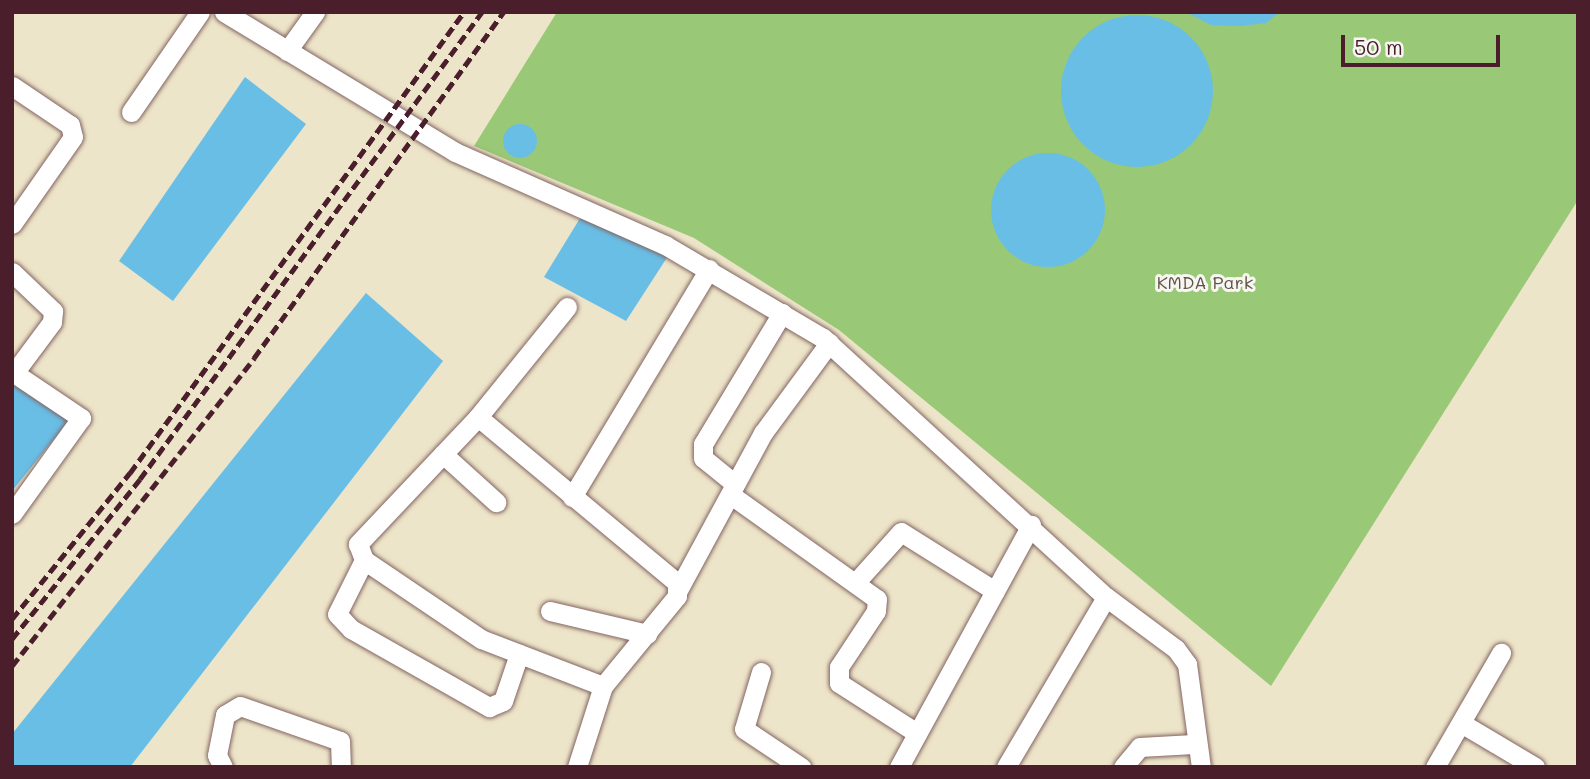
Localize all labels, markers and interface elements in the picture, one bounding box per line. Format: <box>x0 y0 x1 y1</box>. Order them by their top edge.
scale bar <box>1345 21 1504 65</box>
text: 50 m <box>1354 33 1403 60</box>
park label: KMDA Park <box>1157 271 1253 293</box>

